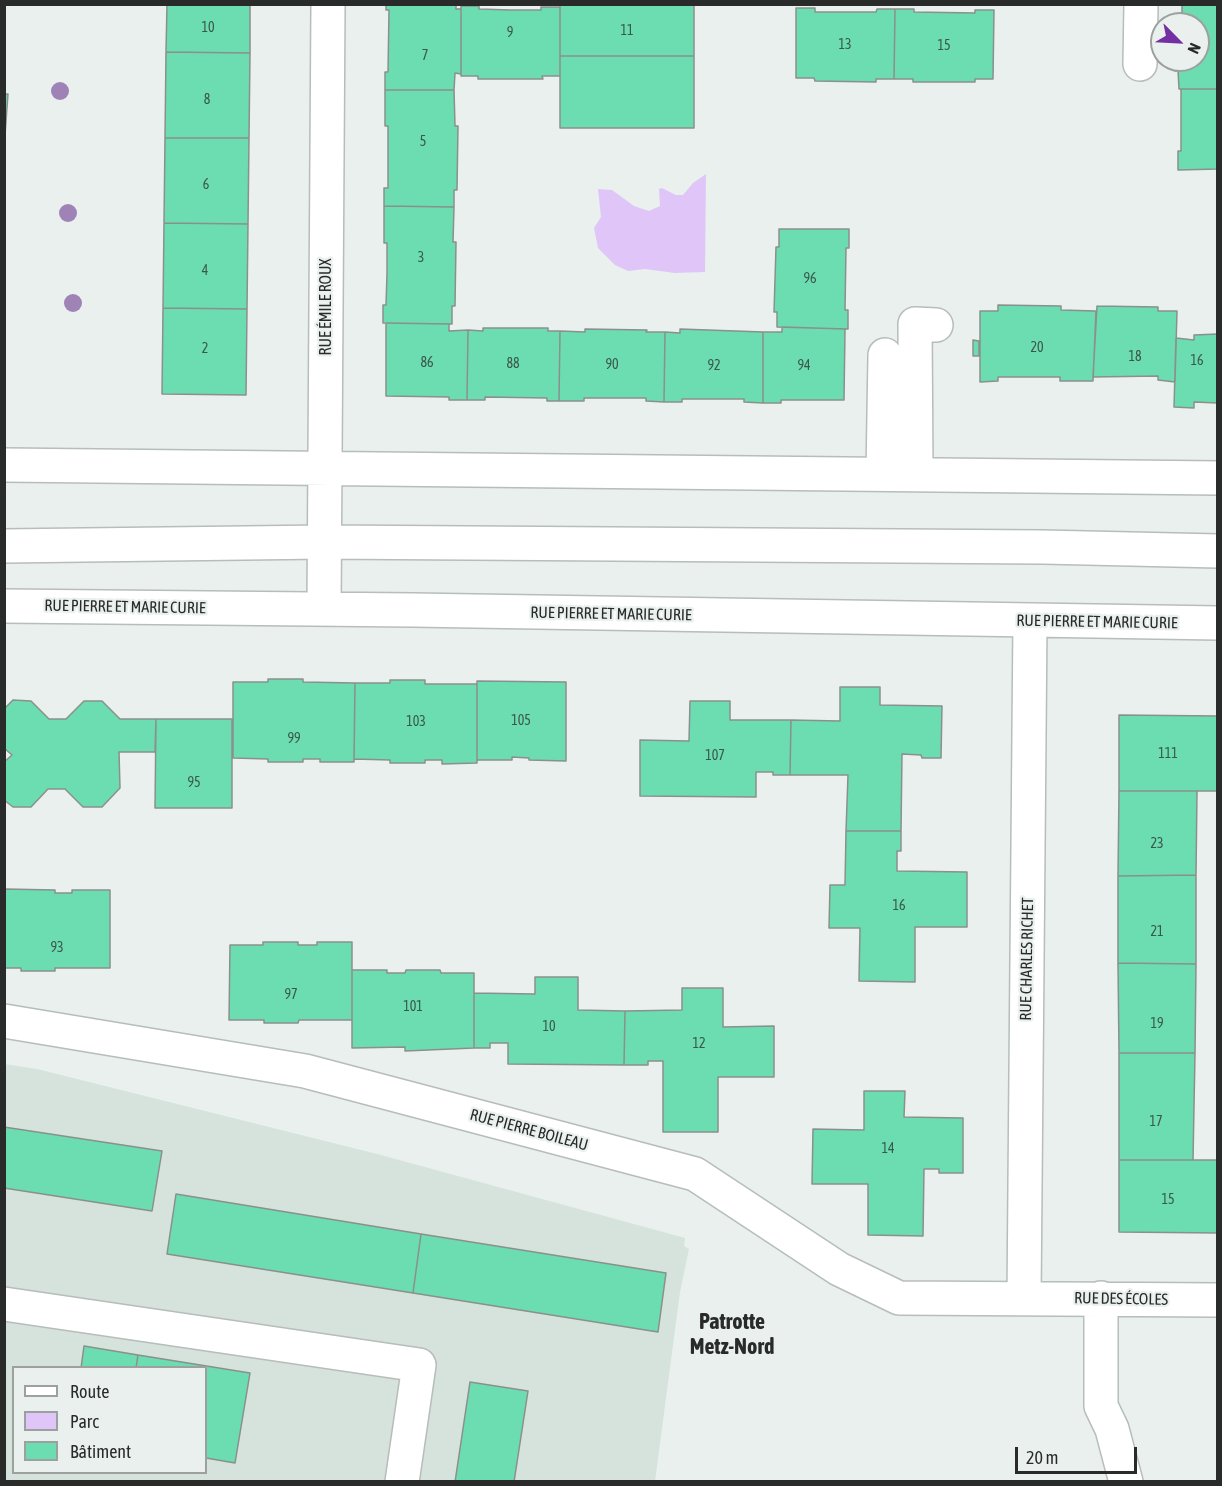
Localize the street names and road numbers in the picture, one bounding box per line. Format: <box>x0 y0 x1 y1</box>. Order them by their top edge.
street label: RUE ÉMILE ROUX <box>316 258 336 356</box>
street label: RUE PIERRE ET MARIE CURIE <box>44 596 206 618</box>
street label: RUE PIERRE ET MARIE CURIE <box>530 603 692 625</box>
street label: RUE PIERRE ET MARIE CURIE <box>1016 611 1178 633</box>
street label: RUE CHARLES RICHET <box>1016 897 1038 1021</box>
street label: RUE PIERRE BOILEAU <box>468 1105 590 1155</box>
street label: RUE DES ÉCOLES <box>1074 1289 1168 1309</box>

